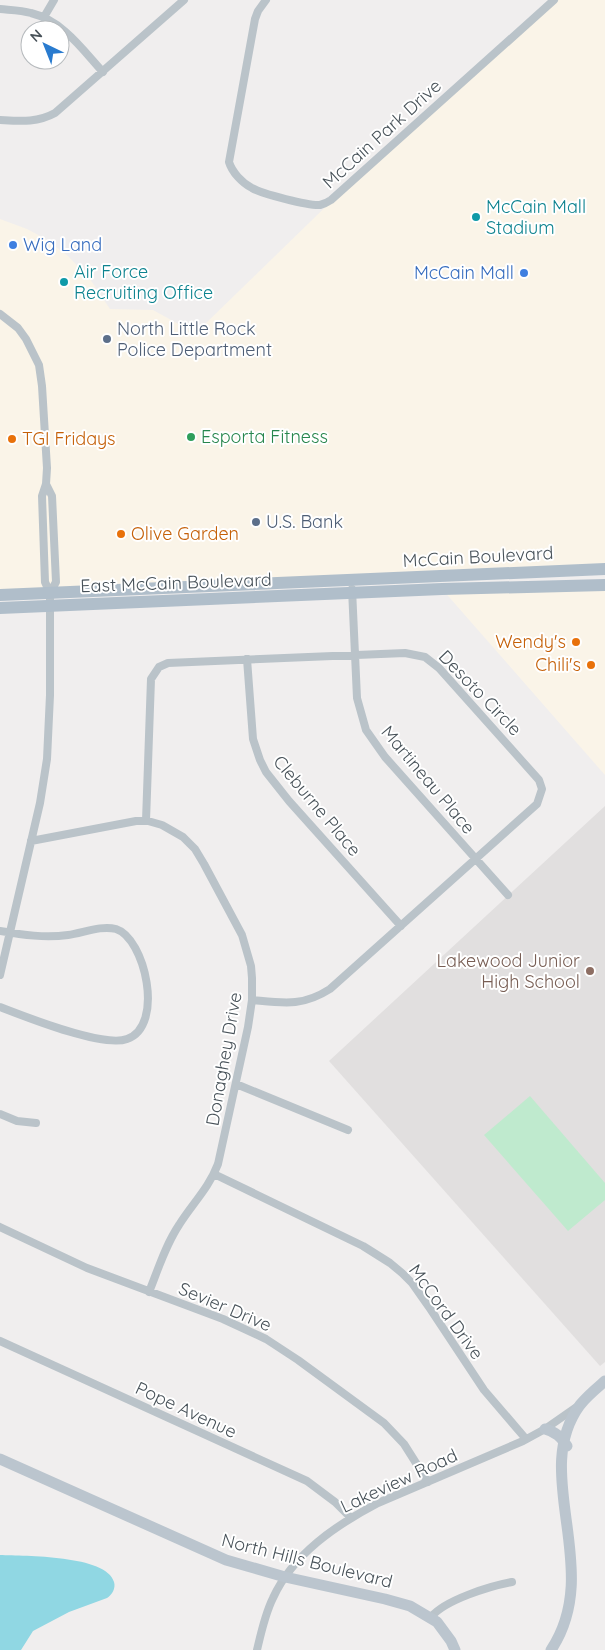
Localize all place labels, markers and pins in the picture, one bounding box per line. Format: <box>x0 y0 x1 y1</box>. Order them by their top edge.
place label: McCain Mall Stadium <box>486 195 586 239</box>
marker: McCain Mall Stadium <box>470 211 482 223</box>
place label: Wig Land <box>23 233 102 256</box>
marker: Wig Land <box>7 239 19 251</box>
place label: Air Force Recruiting Office <box>74 260 213 304</box>
place label: McCain Mall <box>414 261 514 284</box>
marker: McCain Mall <box>518 267 530 279</box>
marker: Air Force Recruiting Office <box>58 276 70 288</box>
place label: North Little Rock Police Department <box>117 317 272 361</box>
marker: North Little Rock Police Department <box>101 333 113 345</box>
place label: Esporta Fitness <box>201 425 328 448</box>
place label: TGI Fridays <box>22 427 116 450</box>
marker: Esporta Fitness <box>185 431 197 443</box>
marker: TGI Fridays <box>6 433 18 445</box>
place label: U.S. Bank <box>266 510 343 533</box>
marker: U.S. Bank <box>250 516 262 528</box>
place label: Olive Garden <box>131 522 239 545</box>
marker: Olive Garden <box>115 528 127 540</box>
place label: Wendy's <box>495 630 566 653</box>
marker: Wendy's <box>570 636 582 648</box>
place label: Chili's <box>535 653 581 676</box>
marker: Chili's <box>585 659 597 671</box>
place label: Lakewood Junior High School <box>436 949 580 993</box>
marker: Lakewood Junior High School <box>584 965 596 977</box>

